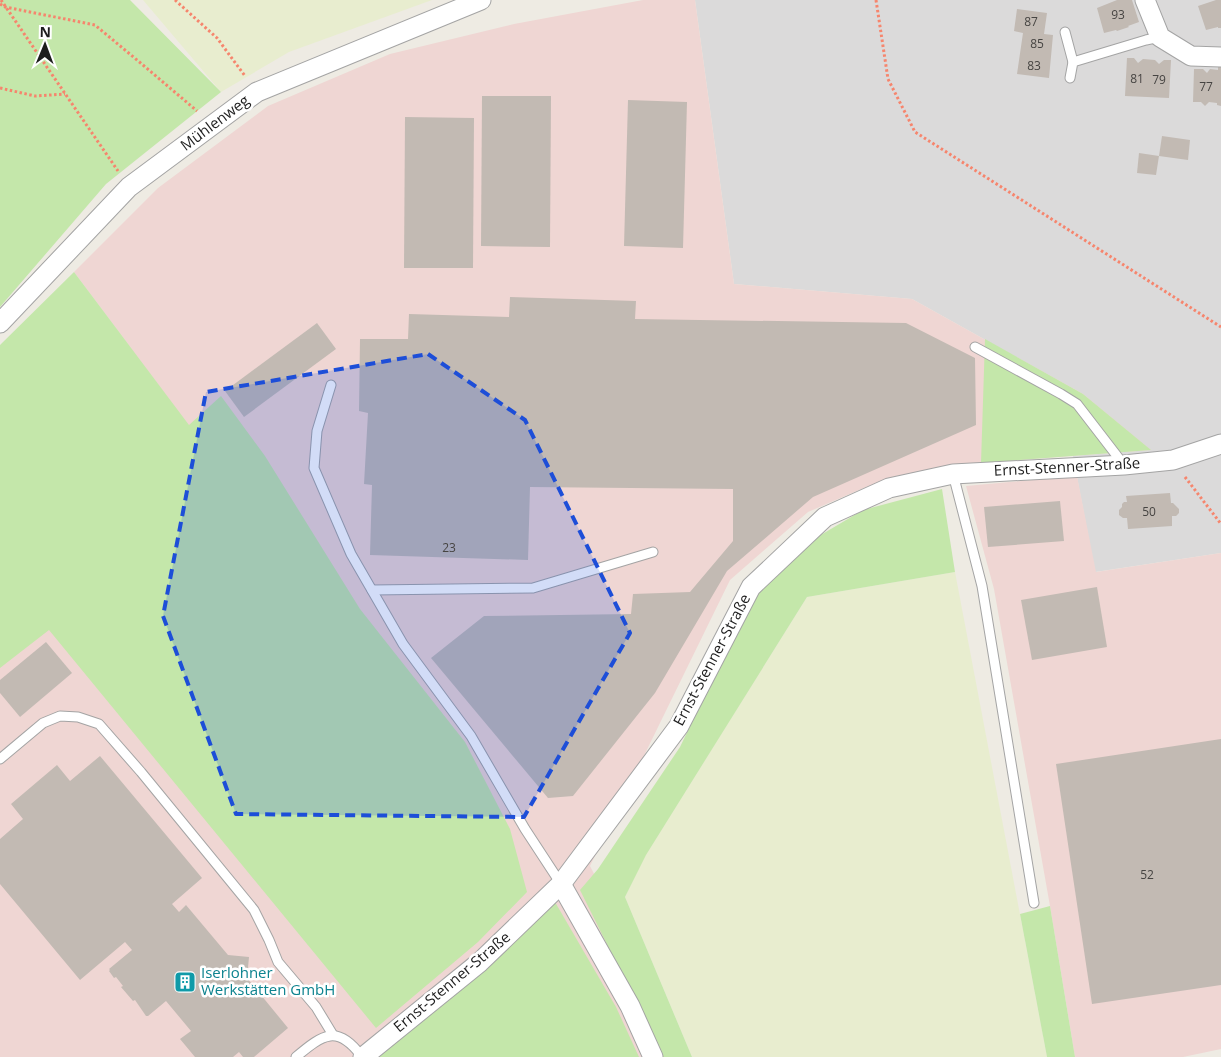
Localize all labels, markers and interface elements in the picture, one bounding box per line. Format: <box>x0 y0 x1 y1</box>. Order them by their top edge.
house number: 93 <box>1111 6 1125 23</box>
house number: 87 <box>1024 13 1038 30</box>
north arrow <box>20 20 70 70</box>
text: N <box>39 22 51 41</box>
house number: 85 <box>1030 35 1044 52</box>
house number: 83 <box>1027 57 1041 74</box>
house number: 81 <box>1130 70 1144 87</box>
house number: 79 <box>1152 71 1166 88</box>
house number: 77 <box>1199 78 1213 95</box>
street label: Mühlenweg <box>176 90 253 155</box>
street label: Ernst-Stenner-Straße <box>993 452 1141 480</box>
house number: 50 <box>1142 503 1156 520</box>
house number: 23 <box>442 539 456 556</box>
street label: Ernst-Stenner-Straße <box>668 590 754 729</box>
house number: 52 <box>1140 866 1154 883</box>
street label: Ernst-Stenner-Straße <box>389 926 514 1036</box>
place label: Iserlohner Werkstätten GmbH <box>201 962 335 999</box>
building icon: Iserlohner Werkstätten GmbH <box>173 970 197 994</box>

